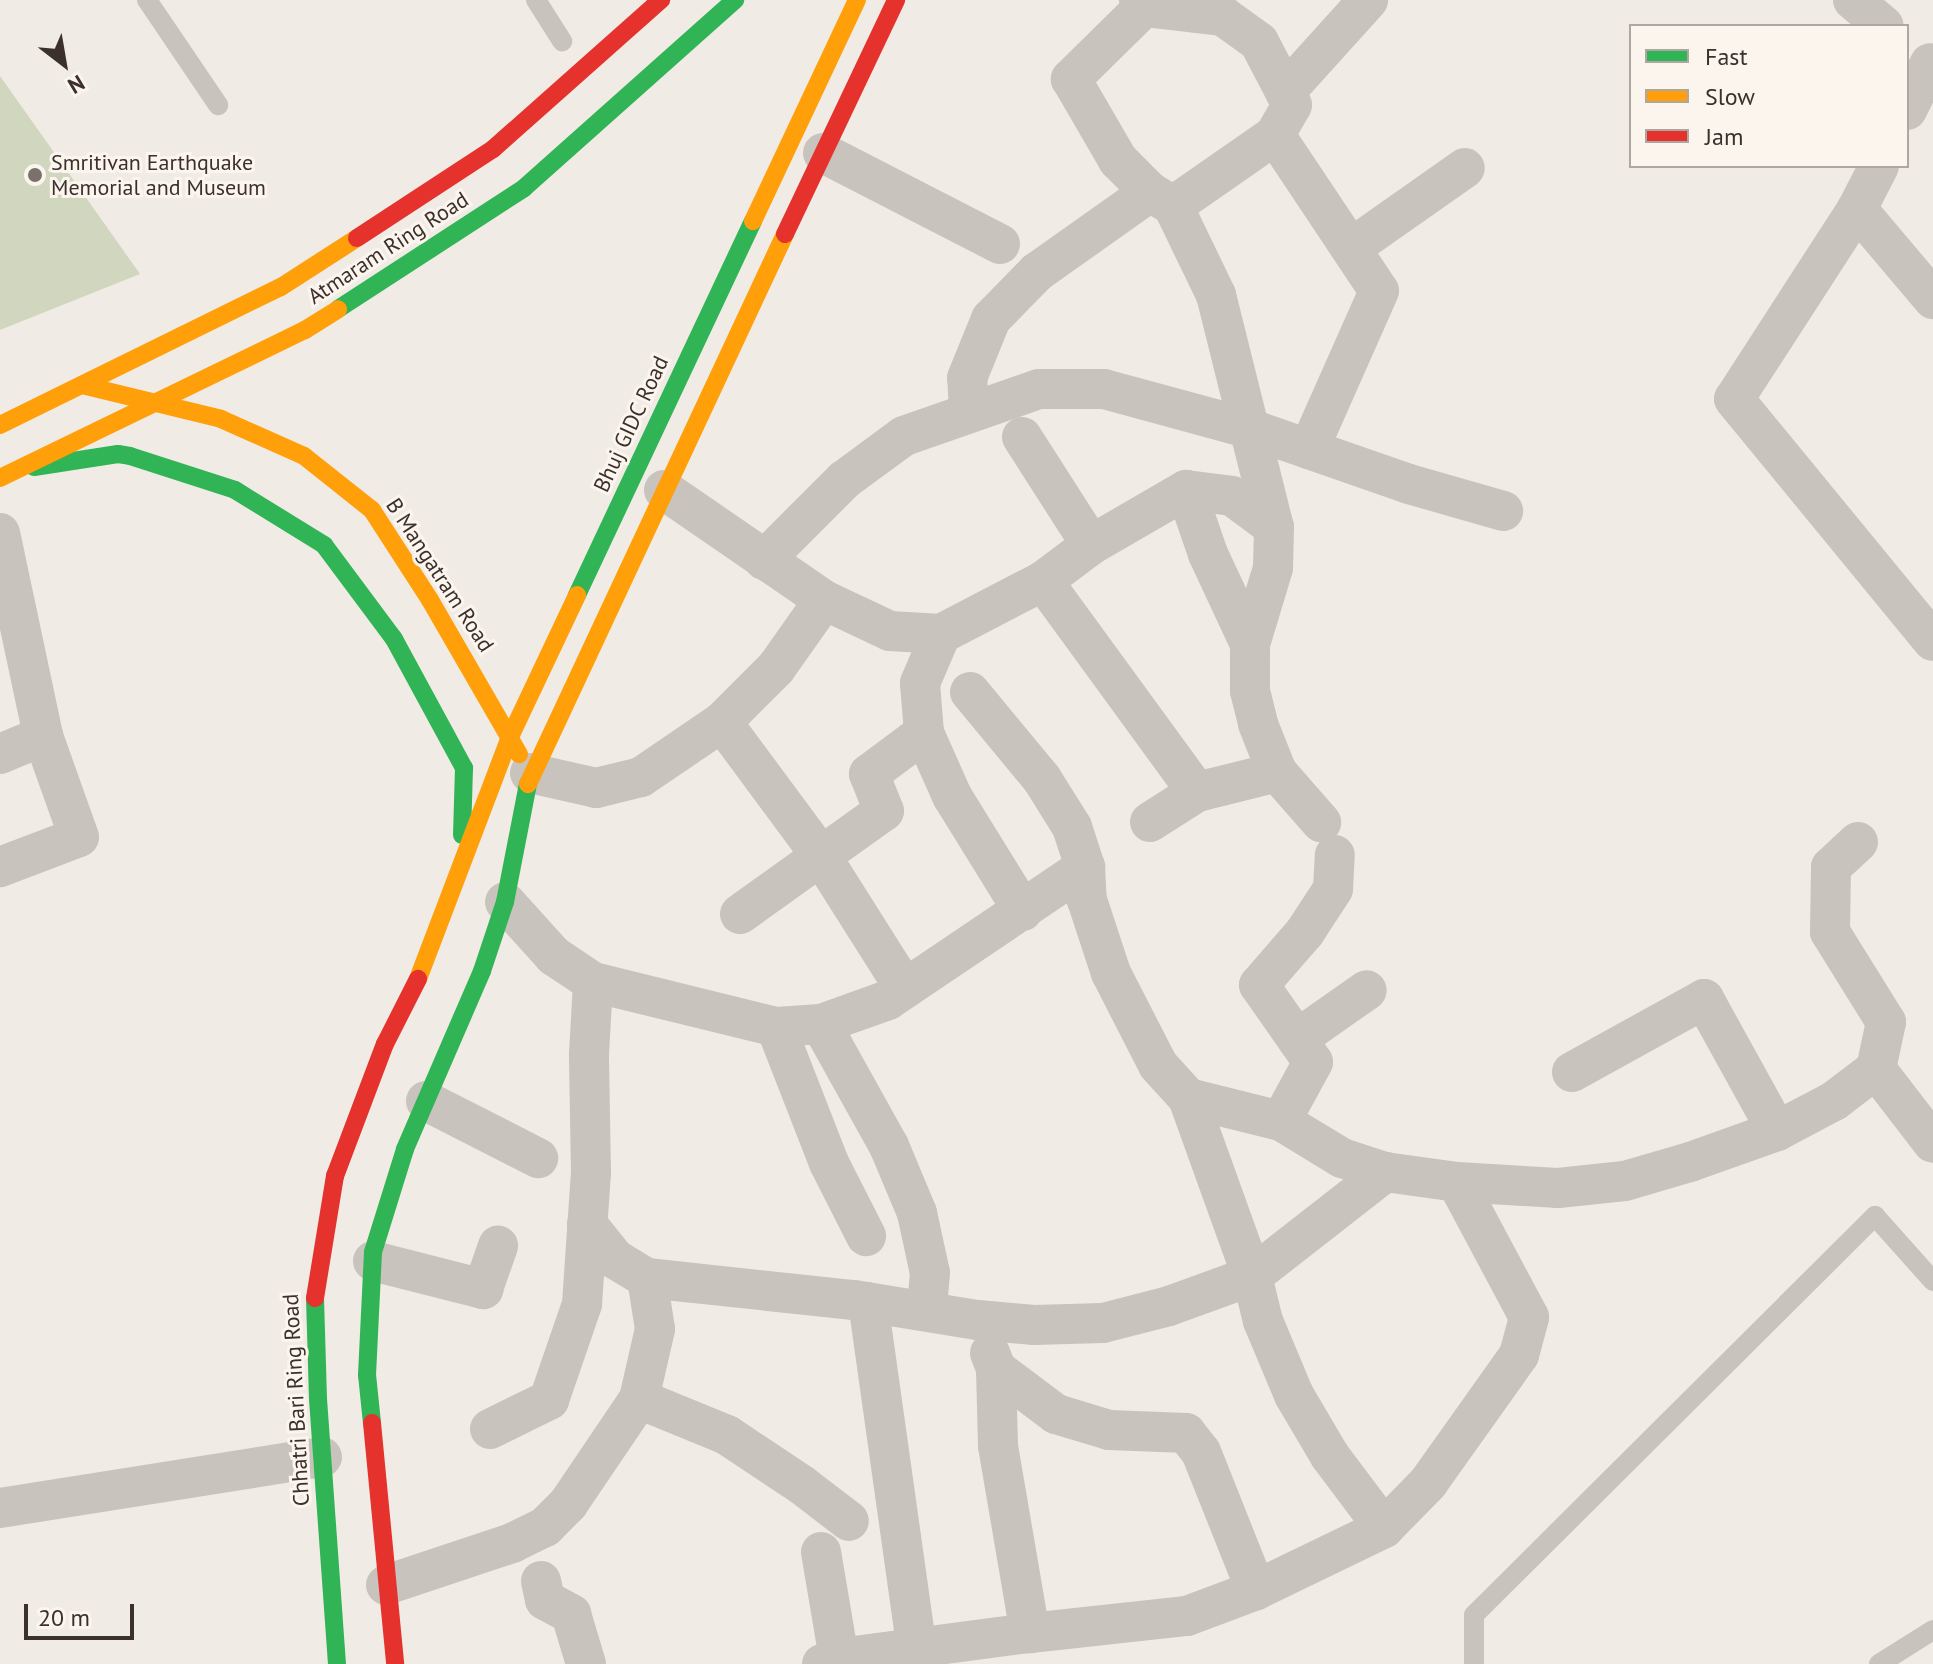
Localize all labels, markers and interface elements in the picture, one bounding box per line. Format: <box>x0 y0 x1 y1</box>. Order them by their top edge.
north arrow <box>24 24 104 104</box>
legend <box>1629 24 1909 168</box>
text: Fast <box>1705 41 1748 72</box>
text: N <box>63 69 90 100</box>
text: Slow <box>1705 81 1755 112</box>
text: Jam <box>1705 121 1743 152</box>
place label: Smritivan Earthquake Memorial and Museum <box>51 149 266 200</box>
marker: Smritivan Earthquake Memorial and Museum <box>26 166 44 184</box>
street label: Atmaram Ring Road <box>303 186 473 310</box>
street label: Bhuj GIDC Road <box>588 351 674 497</box>
street label: B Mangatram Road <box>380 493 500 657</box>
street label: Chhatri Bari Ring Road <box>277 1293 315 1507</box>
scale bar <box>28 1588 138 1638</box>
text: 20 m <box>38 1602 90 1633</box>

